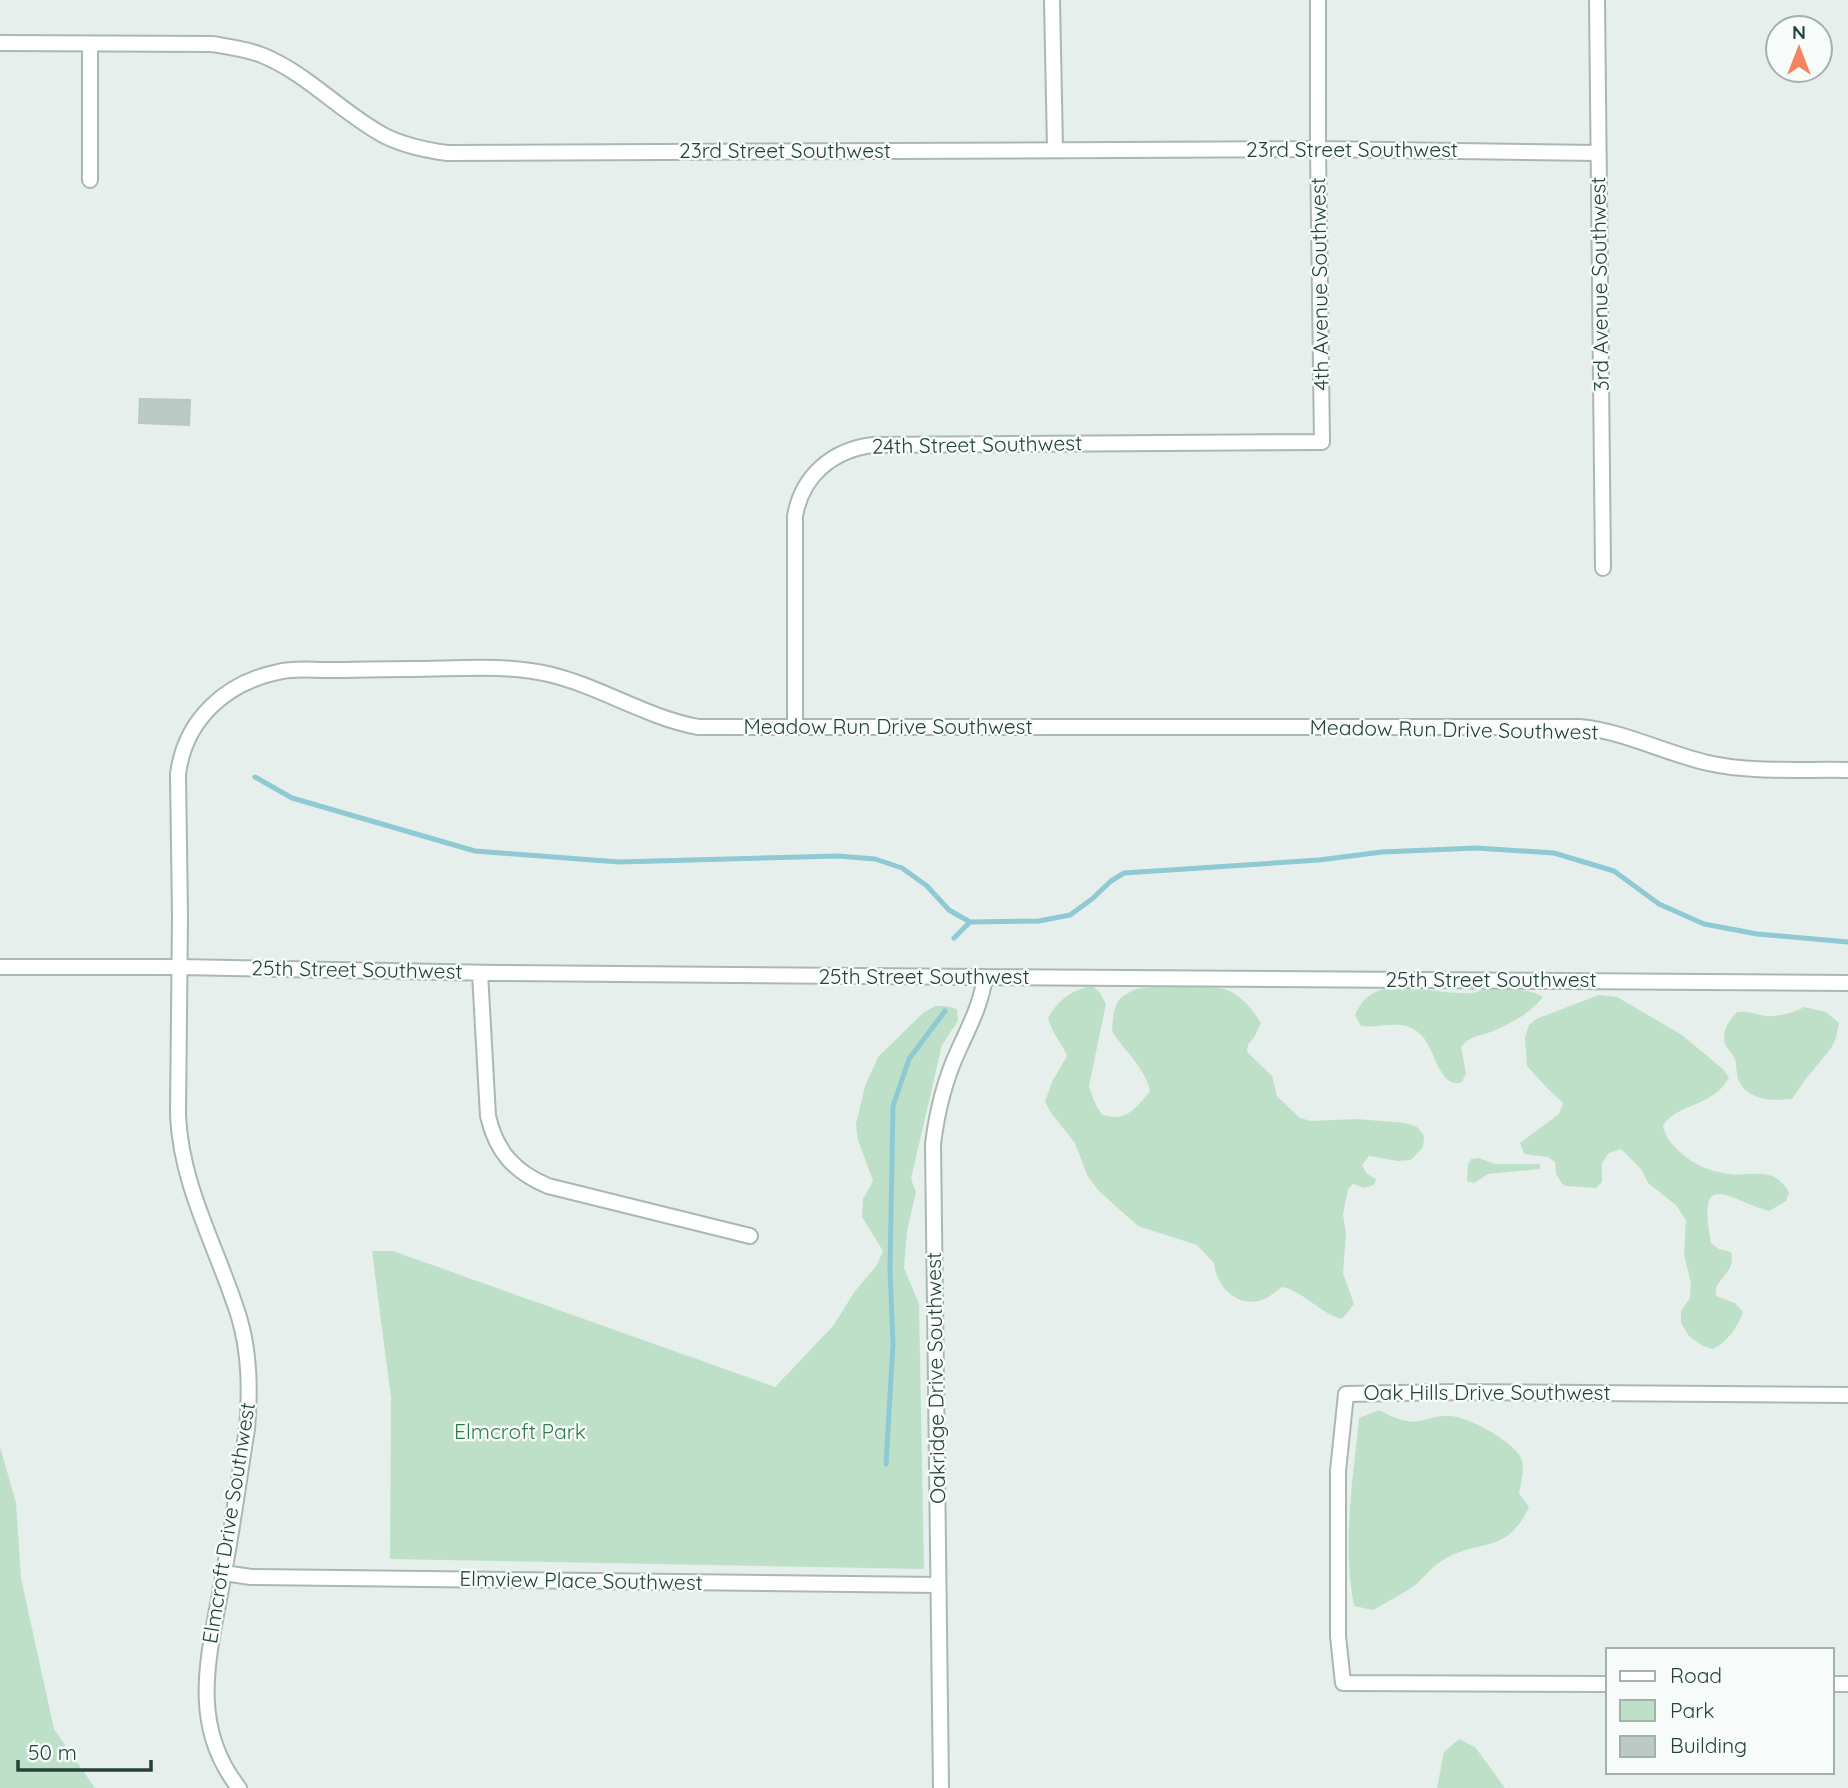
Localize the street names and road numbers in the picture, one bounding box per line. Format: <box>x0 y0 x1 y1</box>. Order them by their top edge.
street label: 23rd Street Southwest <box>1246 136 1458 162</box>
street label: 23rd Street Southwest <box>679 137 891 163</box>
street label: 3rd Avenue Southwest <box>1584 176 1614 392</box>
street label: 4th Avenue Southwest <box>1304 177 1334 391</box>
street label: 24th Street Southwest <box>872 429 1082 459</box>
street label: Meadow Run Drive Southwest <box>743 713 1033 739</box>
street label: Meadow Run Drive Southwest <box>1309 713 1599 745</box>
street label: 25th Street Southwest <box>251 954 463 984</box>
street label: 25th Street Southwest <box>818 963 1030 989</box>
street label: 25th Street Southwest <box>1385 966 1597 992</box>
street label: Oakridge Drive Southwest <box>920 1252 950 1504</box>
street label: Oak Hills Drive Southwest <box>1363 1379 1611 1405</box>
street label: Elmcroft Drive Southwest <box>196 1400 260 1645</box>
street label: Elmview Place Southwest <box>459 1565 703 1595</box>

